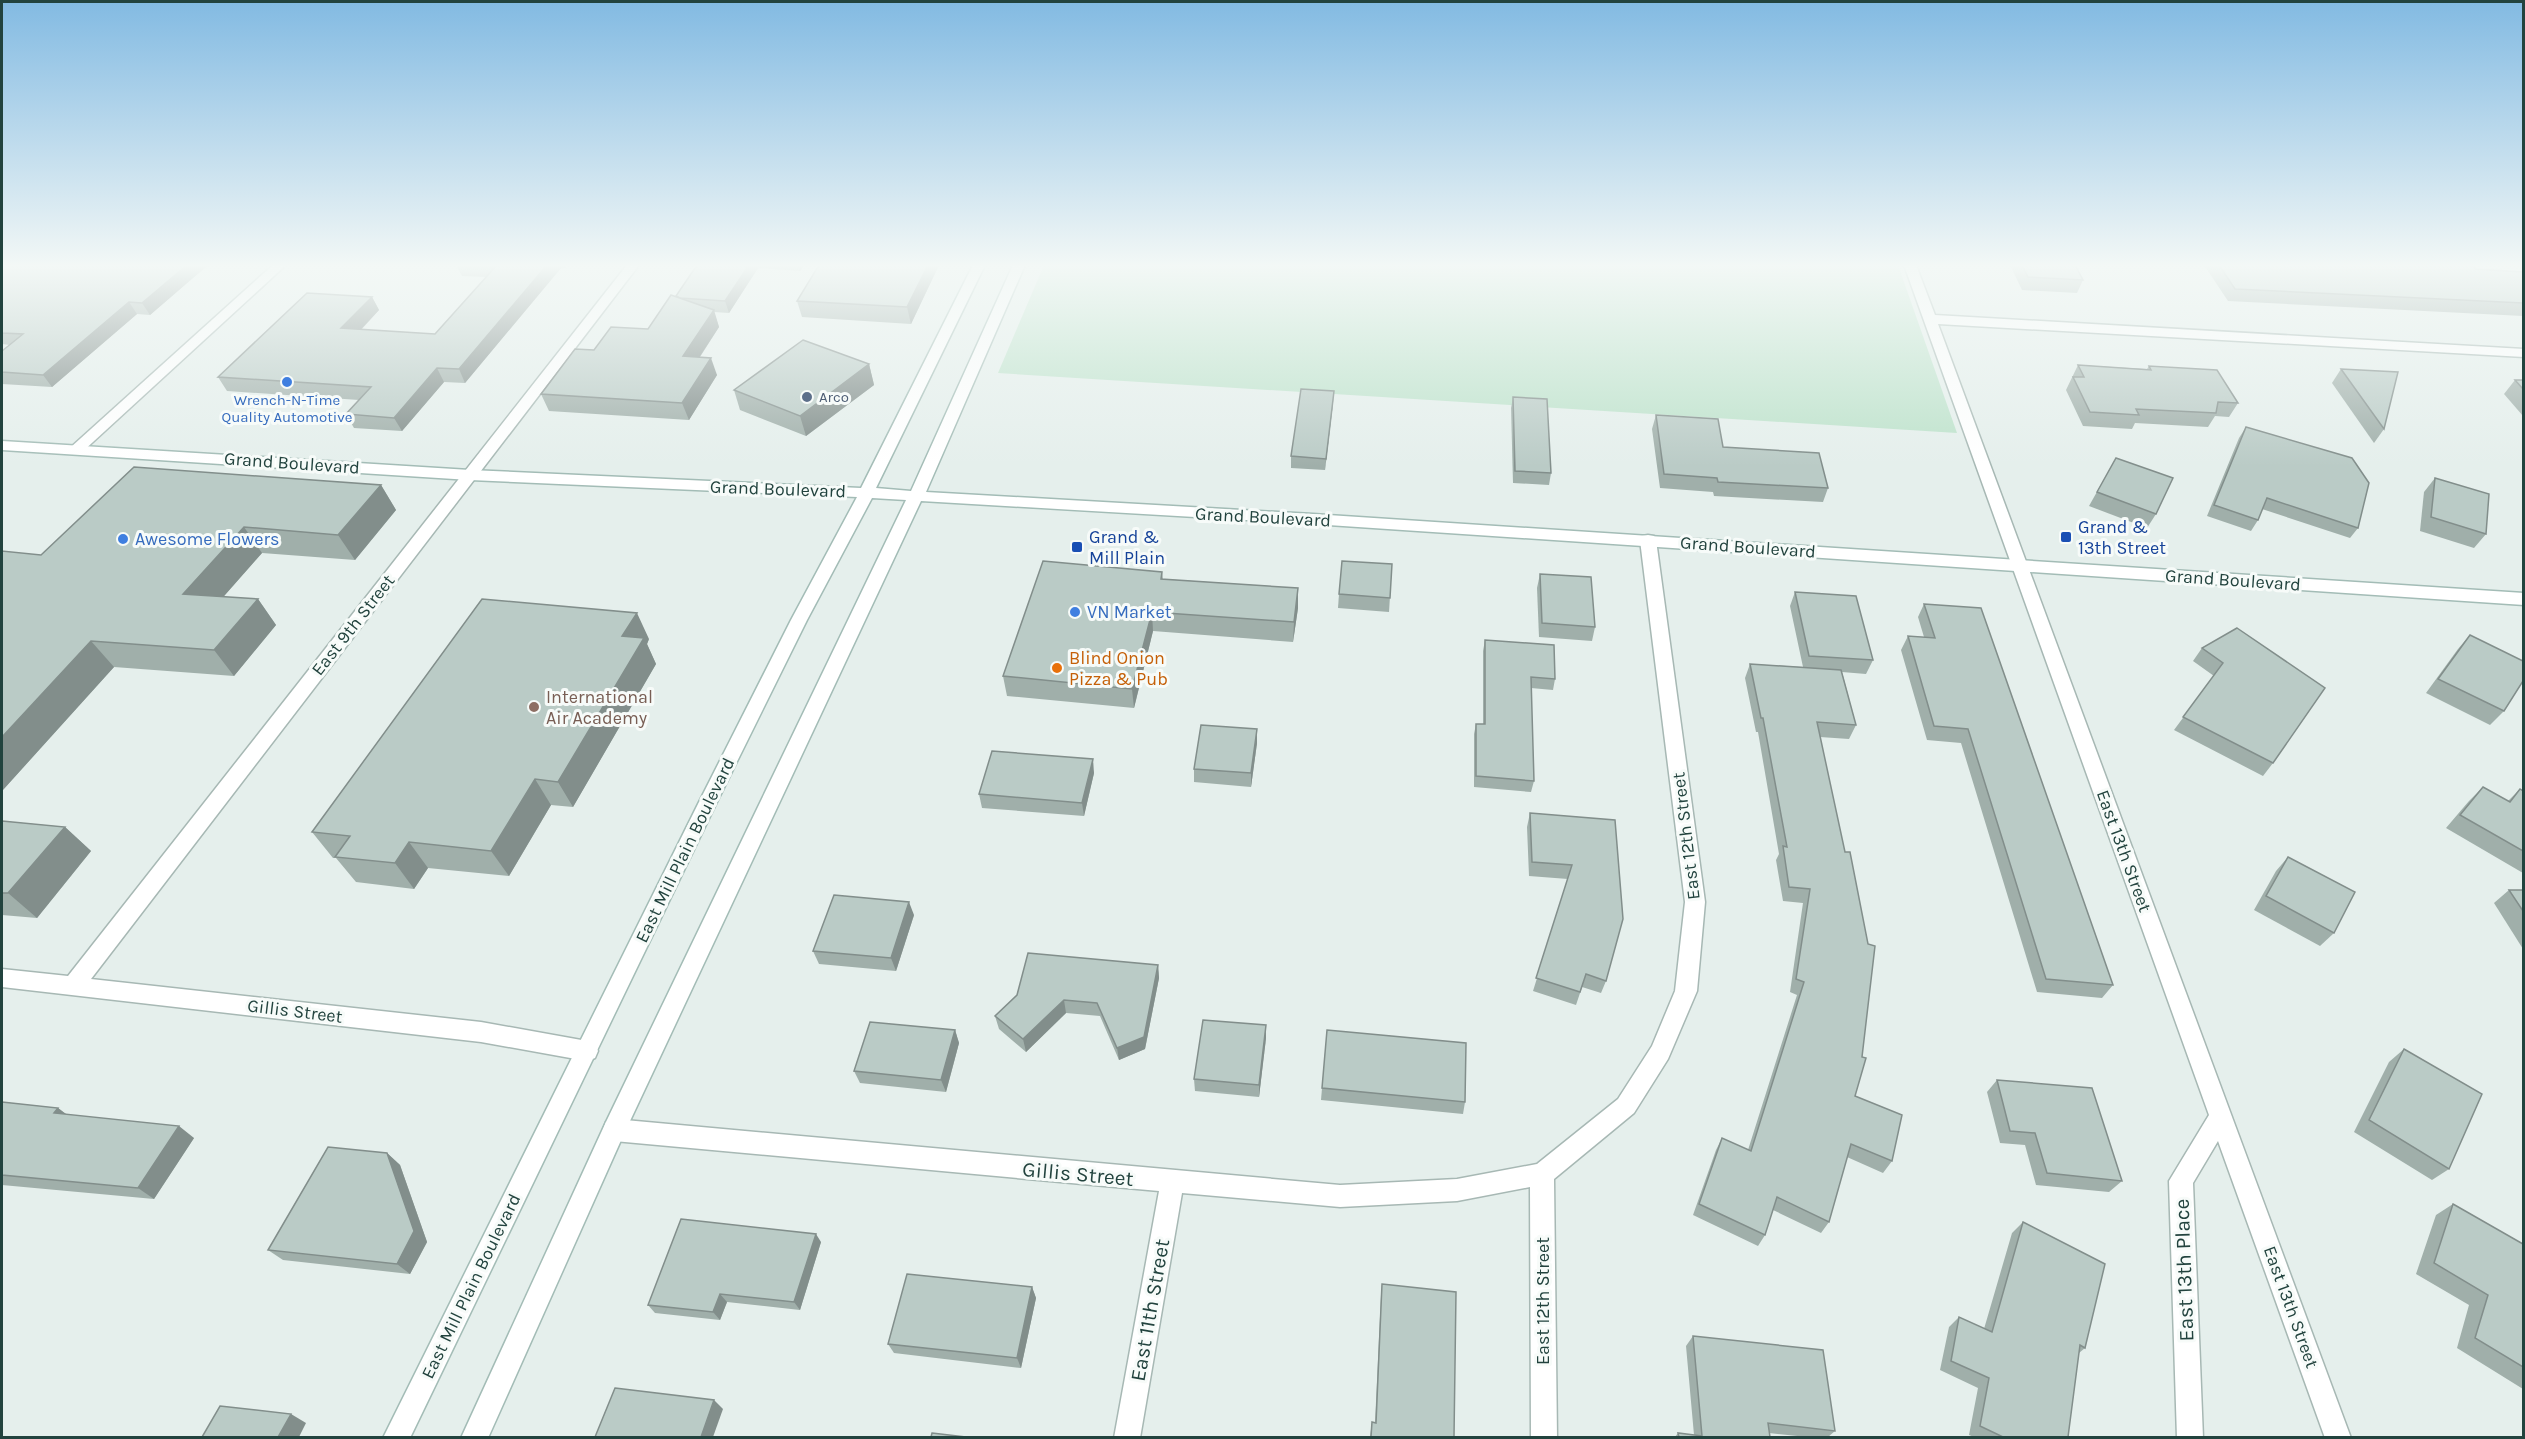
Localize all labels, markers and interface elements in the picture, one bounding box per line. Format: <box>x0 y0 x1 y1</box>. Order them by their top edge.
marker: Wrench-N-Time Quality Automotive <box>280 375 294 389</box>
place label: Arco <box>819 388 849 406</box>
marker: Arco <box>800 390 814 404</box>
place label: Wrench-N-Time Quality Automotive <box>221 391 353 426</box>
street label: Grand Boulevard <box>223 447 361 479</box>
street label: Grand Boulevard <box>710 476 846 502</box>
street label: Grand Boulevard <box>1194 502 1332 532</box>
place label: Grand & 13th Street <box>2078 516 2166 559</box>
place label: Grand & Mill Plain <box>1089 526 1165 569</box>
place label: Awesome Flowers <box>135 528 279 550</box>
marker: Grand & 13th Street <box>2059 530 2073 544</box>
street label: Grand Boulevard <box>1679 531 1817 563</box>
marker: Awesome Flowers <box>116 532 130 546</box>
marker: Grand & Mill Plain <box>1070 540 1084 554</box>
street label: Grand Boulevard <box>2164 564 2302 596</box>
street label: East 9th Street <box>307 570 399 680</box>
place label: VN Market <box>1087 601 1172 623</box>
marker: VN Market <box>1068 605 1082 619</box>
place label: Blind Onion Pizza & Pub <box>1069 647 1168 690</box>
marker: Blind Onion Pizza & Pub <box>1050 661 1064 675</box>
place label: International Air Academy <box>546 686 653 729</box>
marker: International Air Academy <box>527 700 541 714</box>
street label: East Mill Plain Boulevard <box>631 754 739 946</box>
street label: East 12th Street <box>1667 771 1705 901</box>
street label: East 13th Street <box>2092 787 2156 915</box>
street label: Gillis Street <box>246 994 344 1028</box>
street label: Gillis Street <box>1021 1157 1135 1191</box>
street label: East Mill Plain Boulevard <box>417 1190 525 1382</box>
street label: East 13th Place <box>2170 1198 2198 1342</box>
street label: East 11th Street <box>1126 1237 1174 1383</box>
street label: East 12th Street <box>1532 1237 1554 1365</box>
street label: East 13th Street <box>2259 1243 2323 1371</box>

